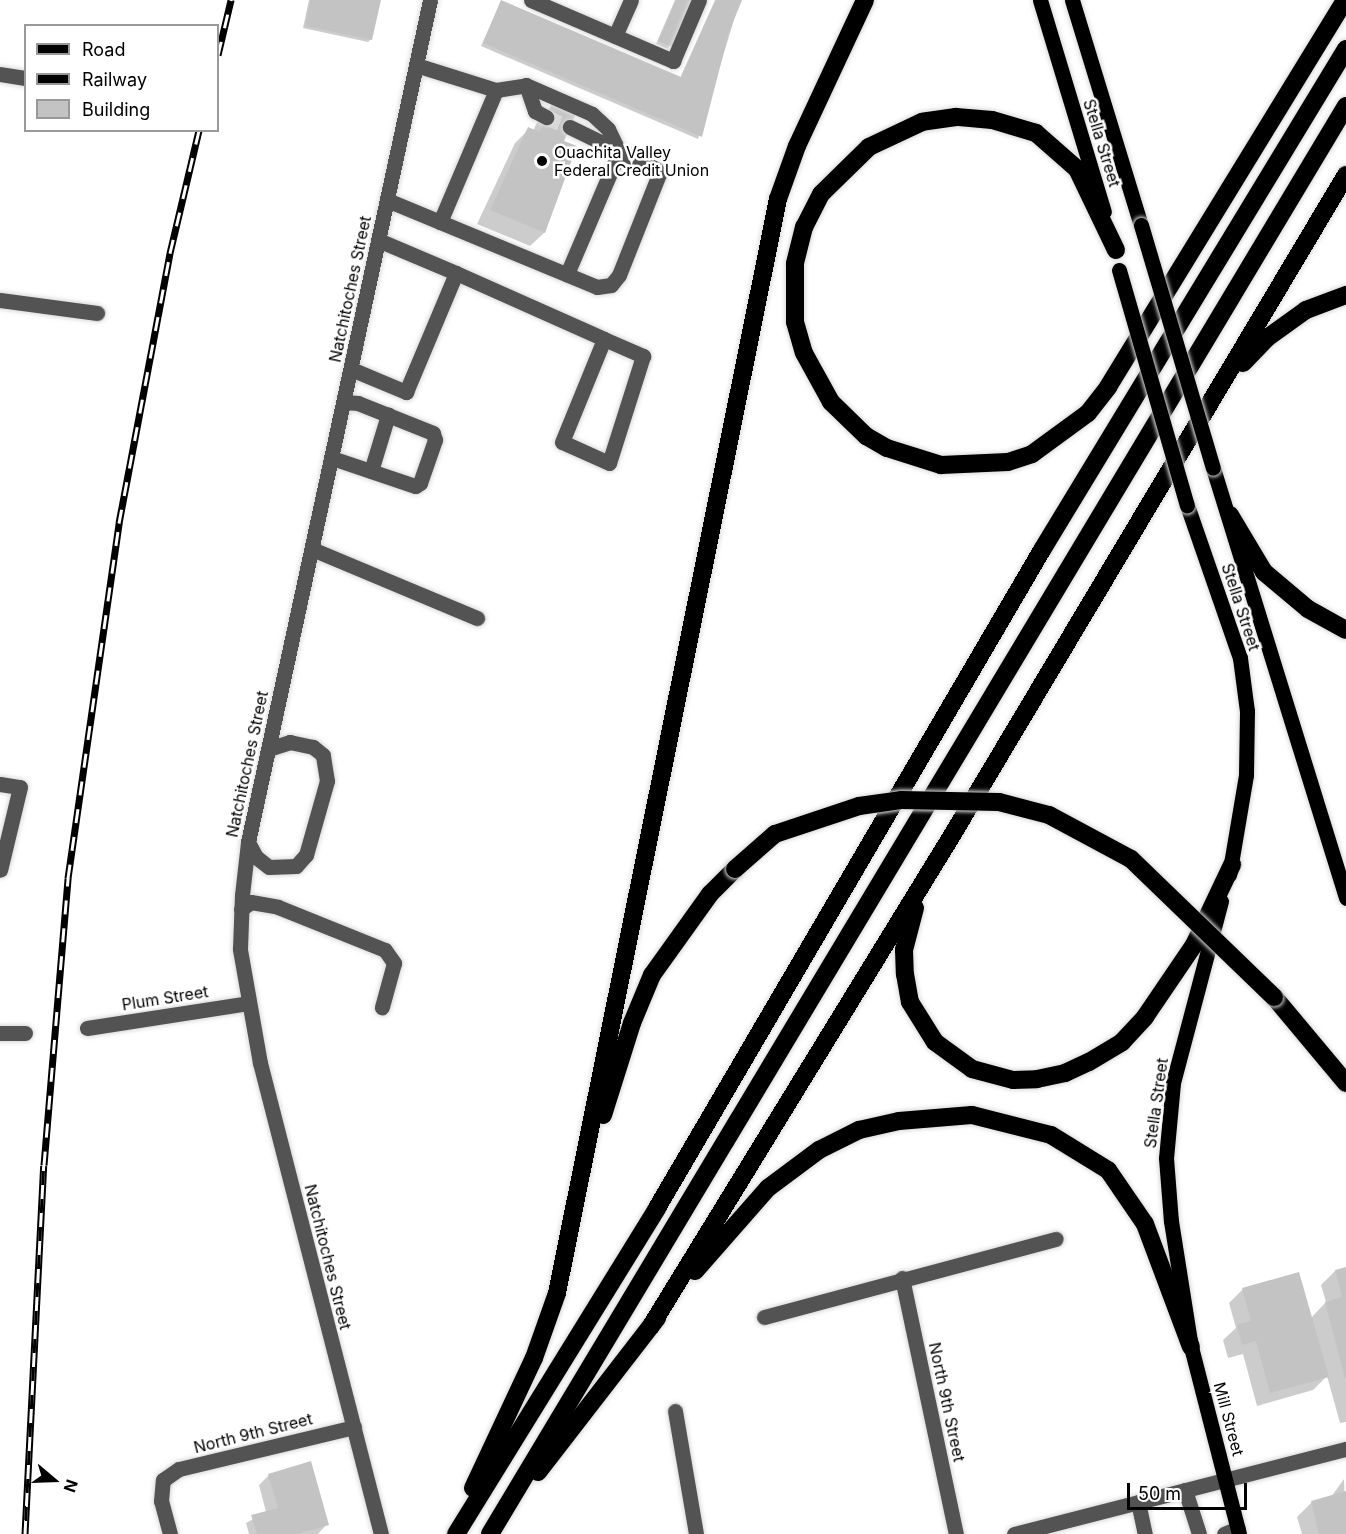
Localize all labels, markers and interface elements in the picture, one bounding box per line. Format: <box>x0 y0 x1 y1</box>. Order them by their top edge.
legend <box>24 24 219 132</box>
text: Road <box>82 39 125 60</box>
text: Railway <box>82 69 147 90</box>
street label: Stella Street <box>1080 97 1124 189</box>
text: Building <box>82 99 150 120</box>
place label: Ouachita Valley Federal Credit Union <box>554 142 709 180</box>
marker: Ouachita Valley Federal Credit Union <box>535 154 549 168</box>
street label: Natchitoches Street <box>325 214 375 364</box>
street label: Stella Street <box>1218 561 1264 653</box>
street label: Natchitoches Street <box>222 689 272 839</box>
street label: Plum Street <box>120 982 210 1014</box>
street label: Stella Street <box>1140 1057 1172 1149</box>
street label: Natchitoches Street <box>301 1182 355 1332</box>
street label: North 9th Street <box>925 1341 969 1463</box>
street label: Mill Street <box>1210 1380 1248 1458</box>
street label: North 9th Street <box>192 1409 314 1457</box>
north arrow <box>24 1450 84 1510</box>
scale bar <box>1130 1471 1250 1509</box>
text: N <box>60 1477 82 1495</box>
text: 50 m <box>1138 1483 1181 1504</box>

